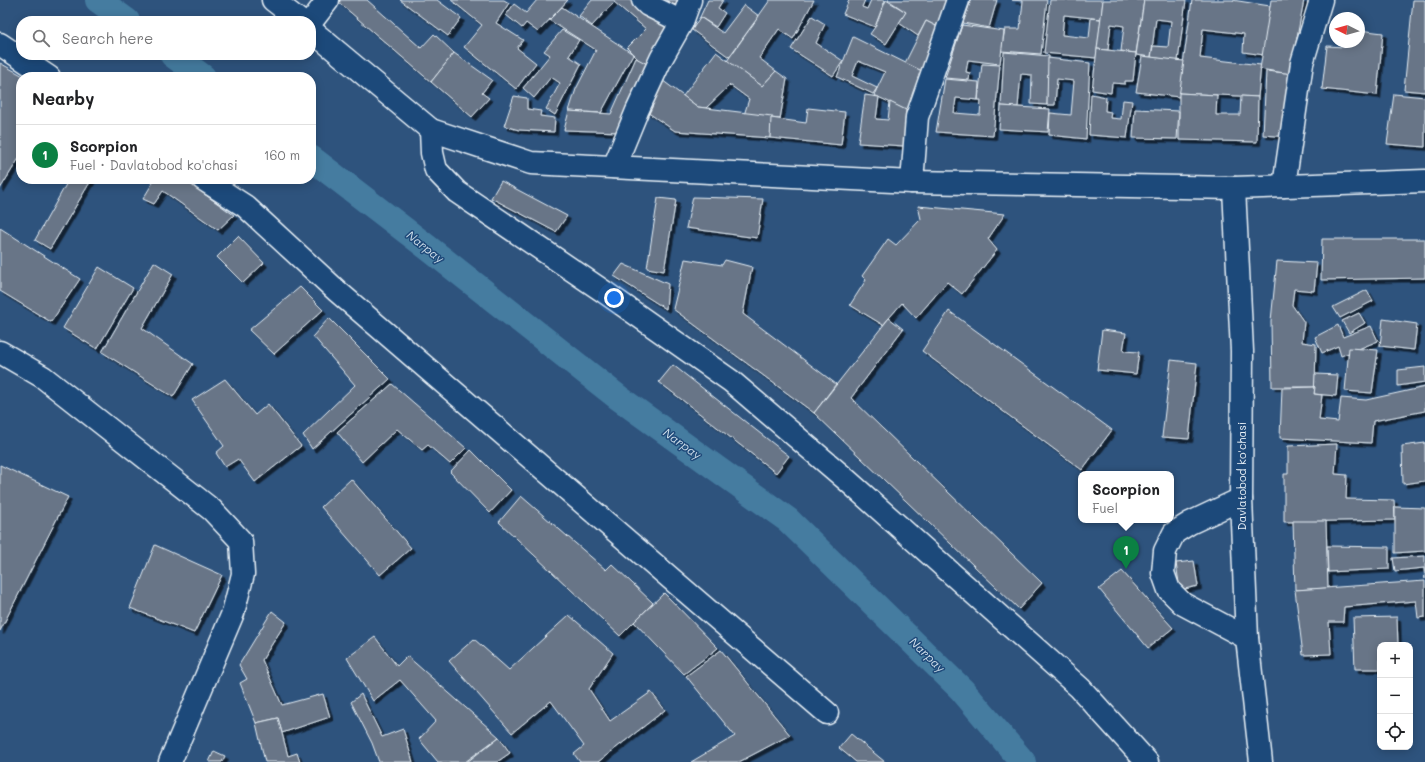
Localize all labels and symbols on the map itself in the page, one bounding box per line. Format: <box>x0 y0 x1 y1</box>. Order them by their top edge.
north arrow <box>1329 12 1365 48</box>
water label: Narpay <box>404 227 448 266</box>
your location <box>604 288 624 308</box>
street label: Davlatobod ko'chasi <box>1234 422 1249 530</box>
water label: Narpay <box>660 424 705 463</box>
pin: 1 <box>1113 536 1139 569</box>
water label: Narpay <box>906 633 949 676</box>

